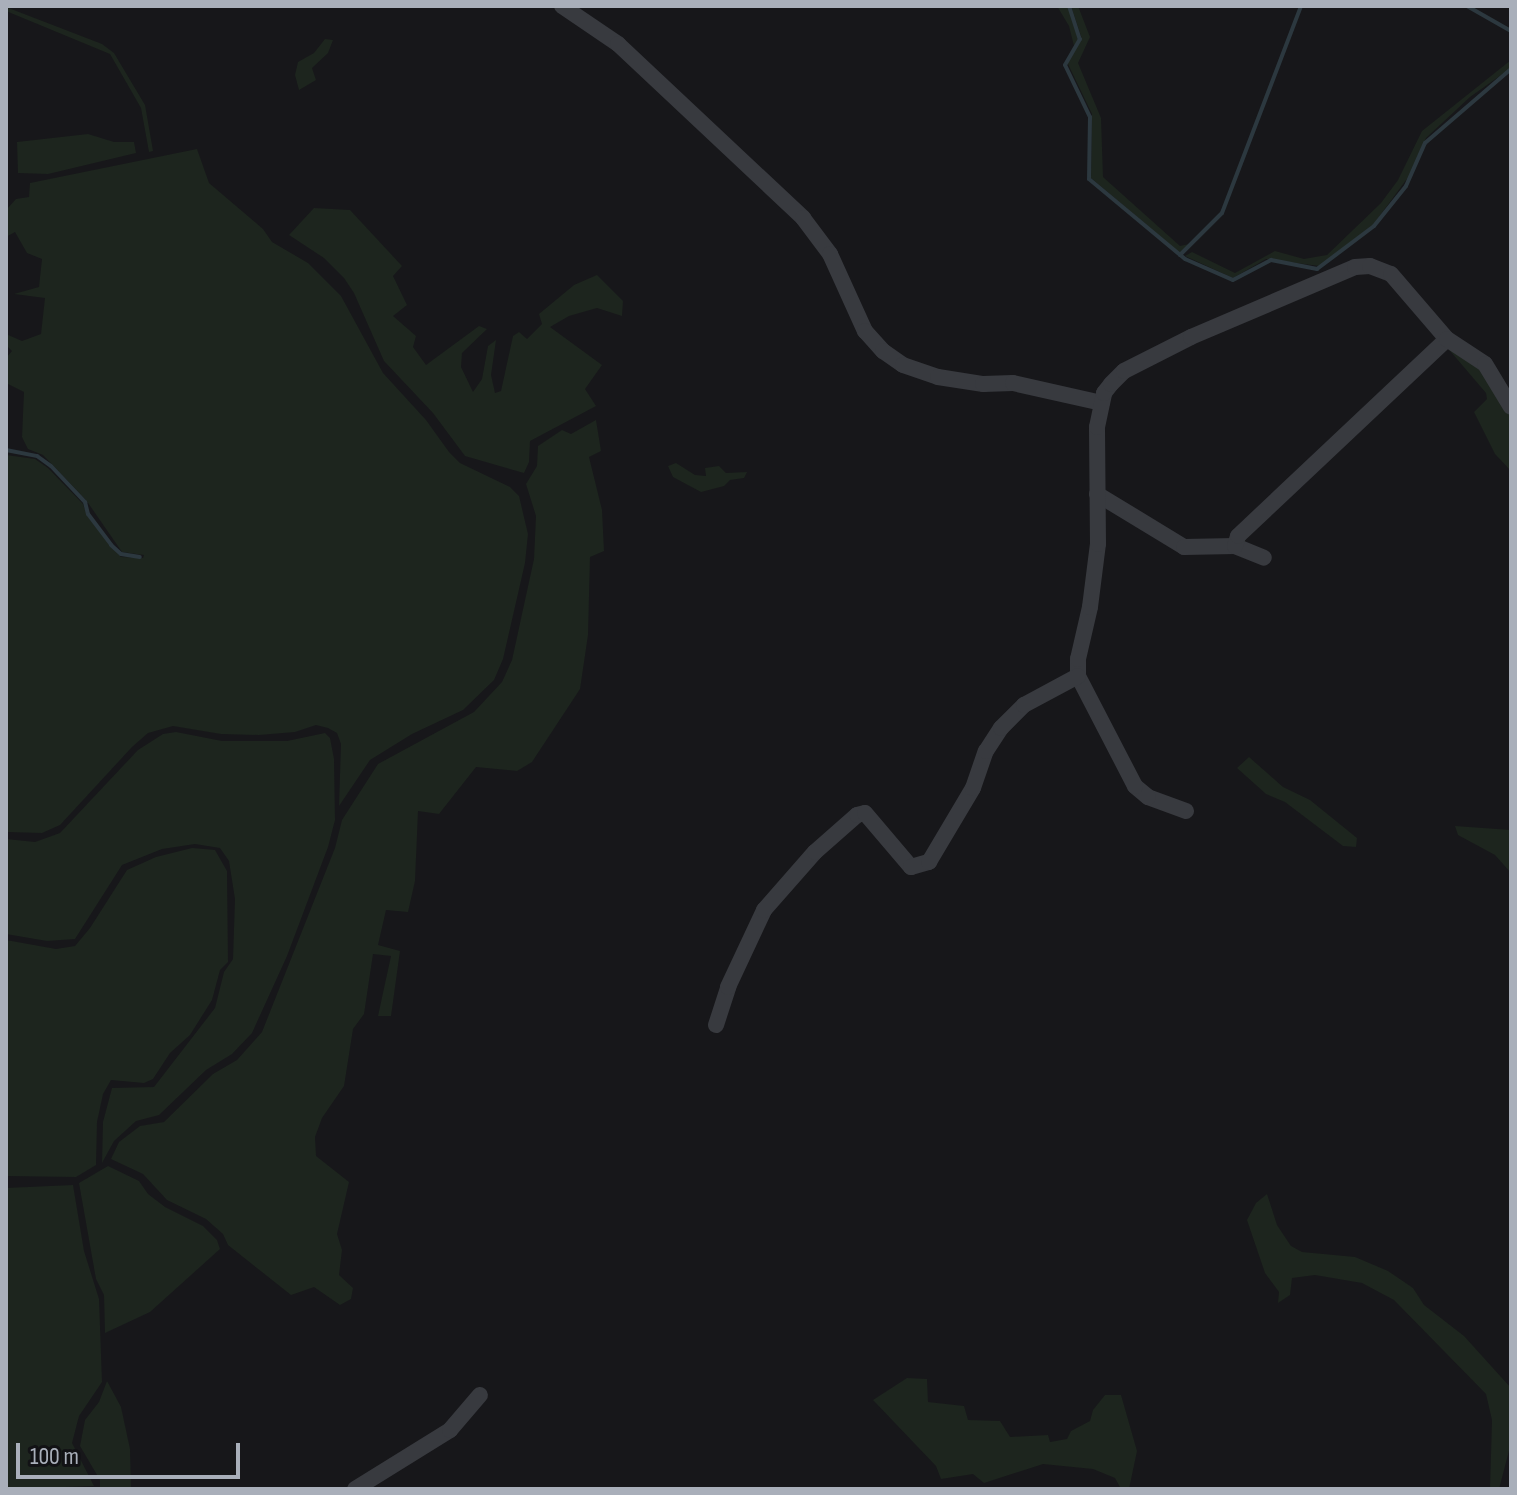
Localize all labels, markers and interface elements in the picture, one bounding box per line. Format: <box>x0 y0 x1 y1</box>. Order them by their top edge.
scale bar <box>20 1427 244 1477</box>
text: 100 m <box>30 1442 79 1471</box>

